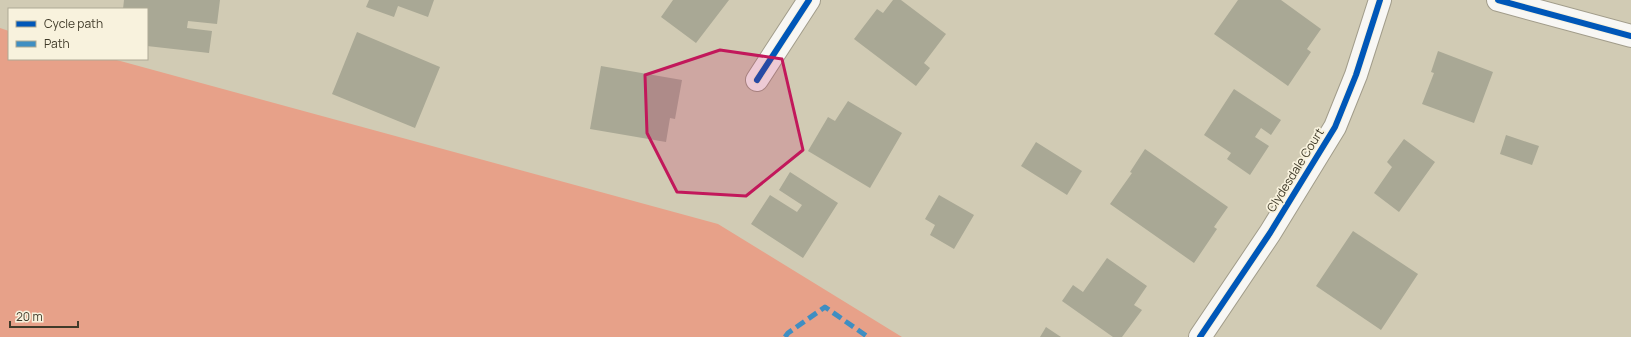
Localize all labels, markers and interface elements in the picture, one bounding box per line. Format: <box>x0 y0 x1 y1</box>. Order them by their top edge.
legend <box>8 8 148 60</box>
text: Cycle path <box>44 15 103 32</box>
text: Path <box>44 35 70 52</box>
street label: Clydesdale Court <box>1262 125 1328 215</box>
scale bar <box>10 303 78 329</box>
text: 20 m <box>16 308 43 325</box>

